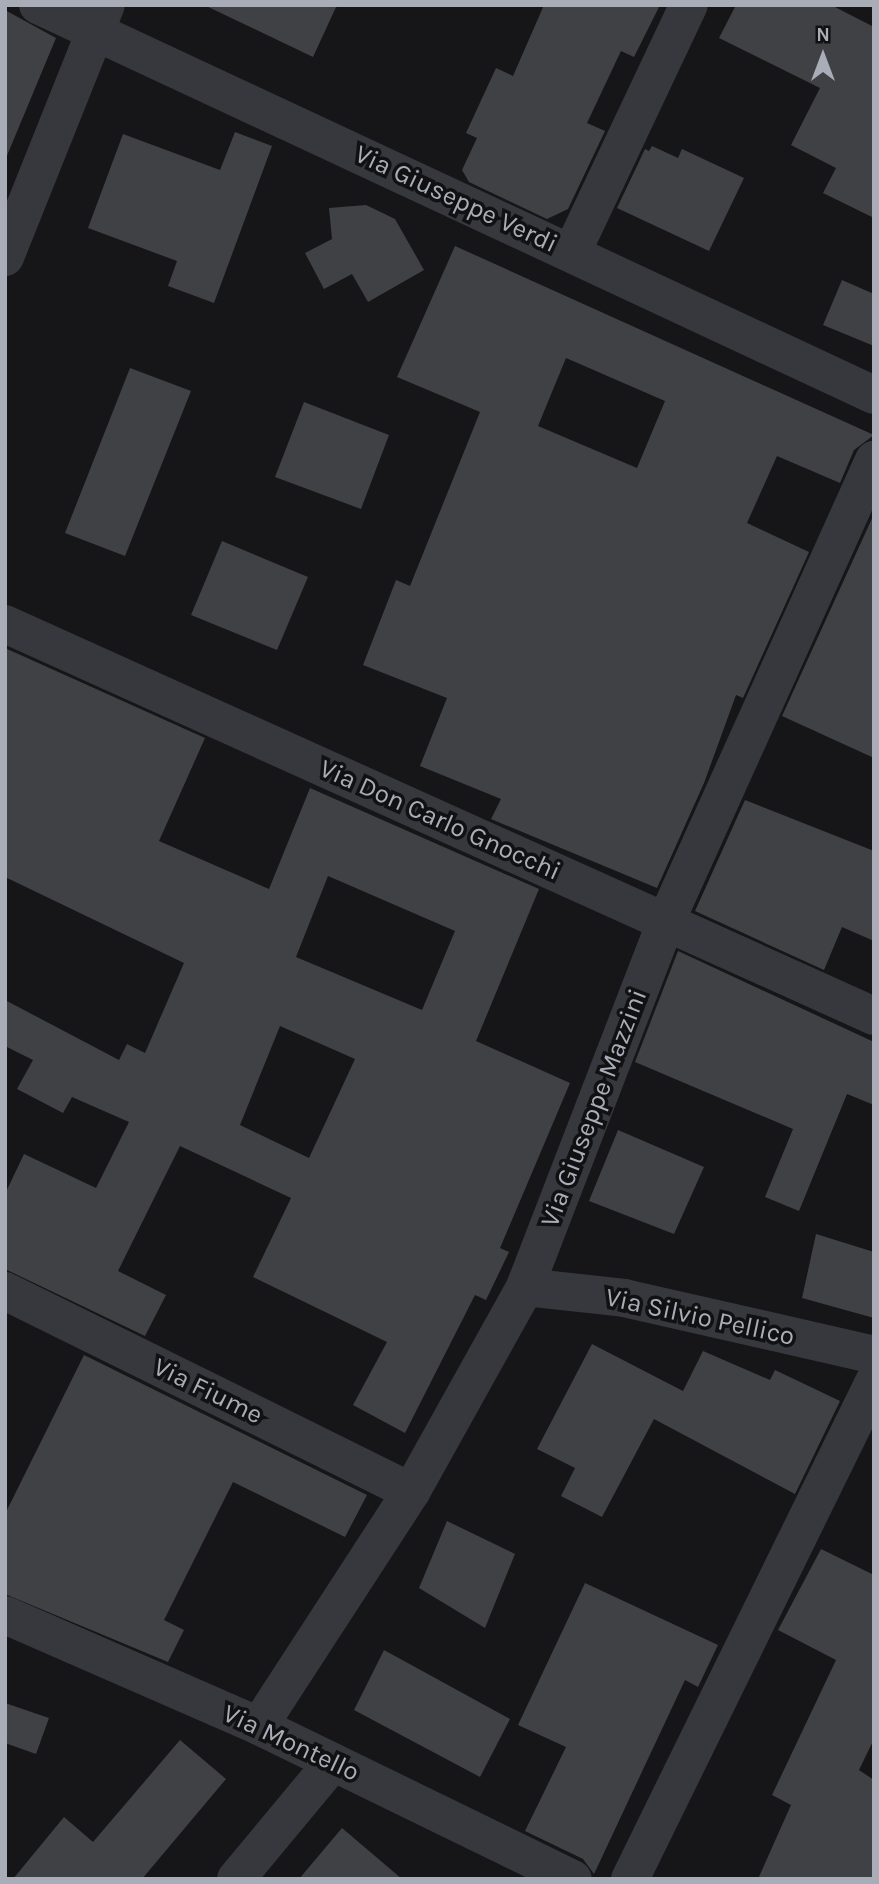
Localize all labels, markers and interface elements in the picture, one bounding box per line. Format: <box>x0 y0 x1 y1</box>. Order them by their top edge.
north arrow <box>788 21 858 91</box>
text: N <box>816 24 830 46</box>
street label: Via Giuseppe Verdi <box>350 138 562 260</box>
street label: Via Don Carlo Gnocchi <box>315 753 565 887</box>
street label: Via Giuseppe Mazzini <box>534 985 654 1231</box>
street label: Via Silvio Pellico <box>603 1282 797 1352</box>
street label: Via Fiume <box>148 1351 268 1431</box>
street label: Via Montello <box>218 1698 364 1788</box>

